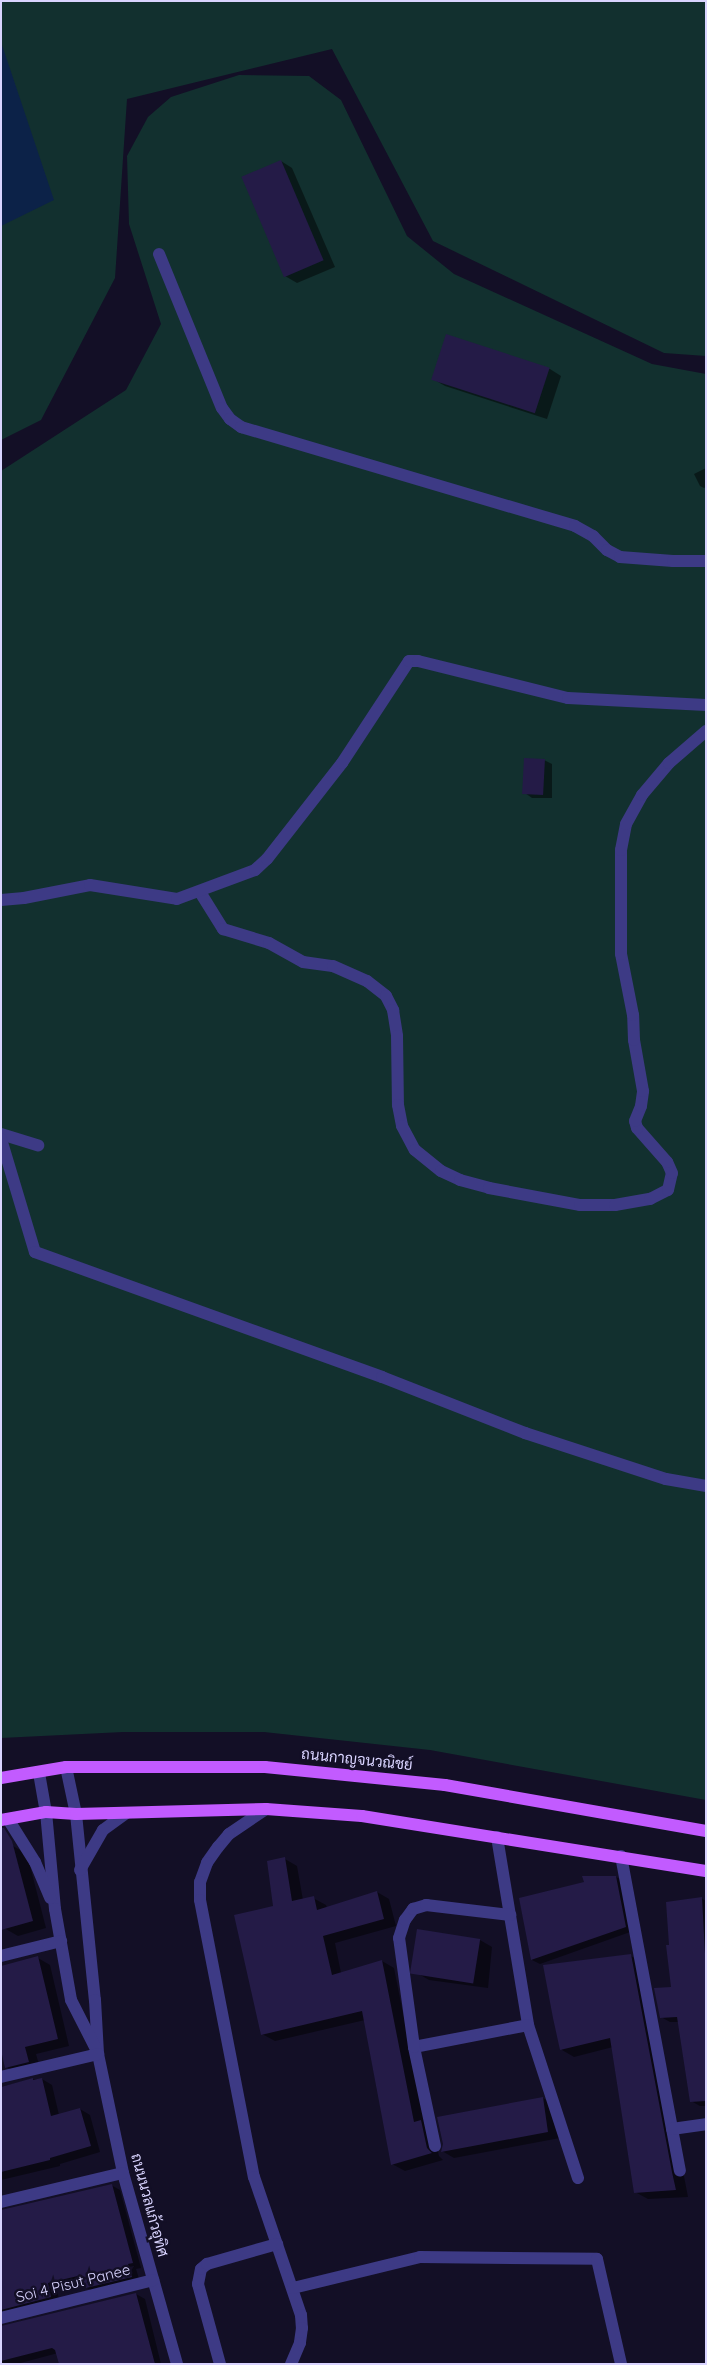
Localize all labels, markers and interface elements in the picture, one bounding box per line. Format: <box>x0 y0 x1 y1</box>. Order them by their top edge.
street label: ถนนกาญจนวณิชย์ <box>300 1744 414 1774</box>
street label: ถนนนวลแก้วอุทิศ <box>128 2151 172 2259</box>
street label: Soi 4 Pisut Panee <box>14 2260 132 2306</box>

